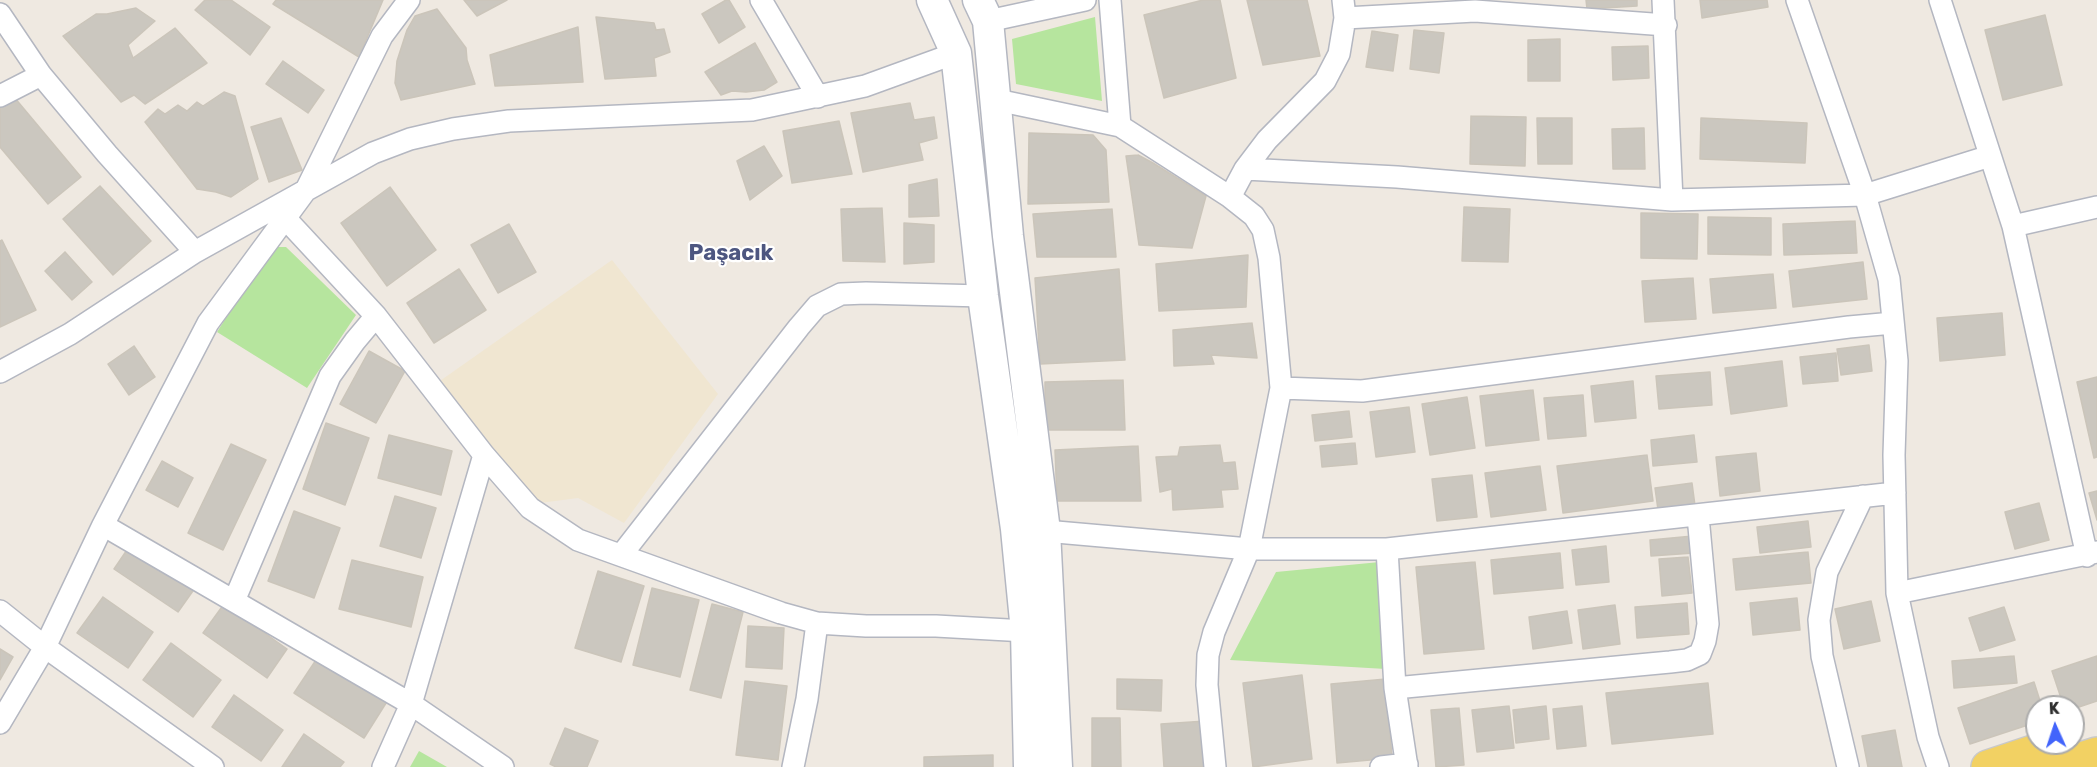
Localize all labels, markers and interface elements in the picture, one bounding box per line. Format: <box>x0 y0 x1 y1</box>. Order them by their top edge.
district label: Paşacık <box>689 241 773 267</box>
north arrow <box>2025 695 2085 755</box>
text: K <box>2048 699 2060 718</box>

